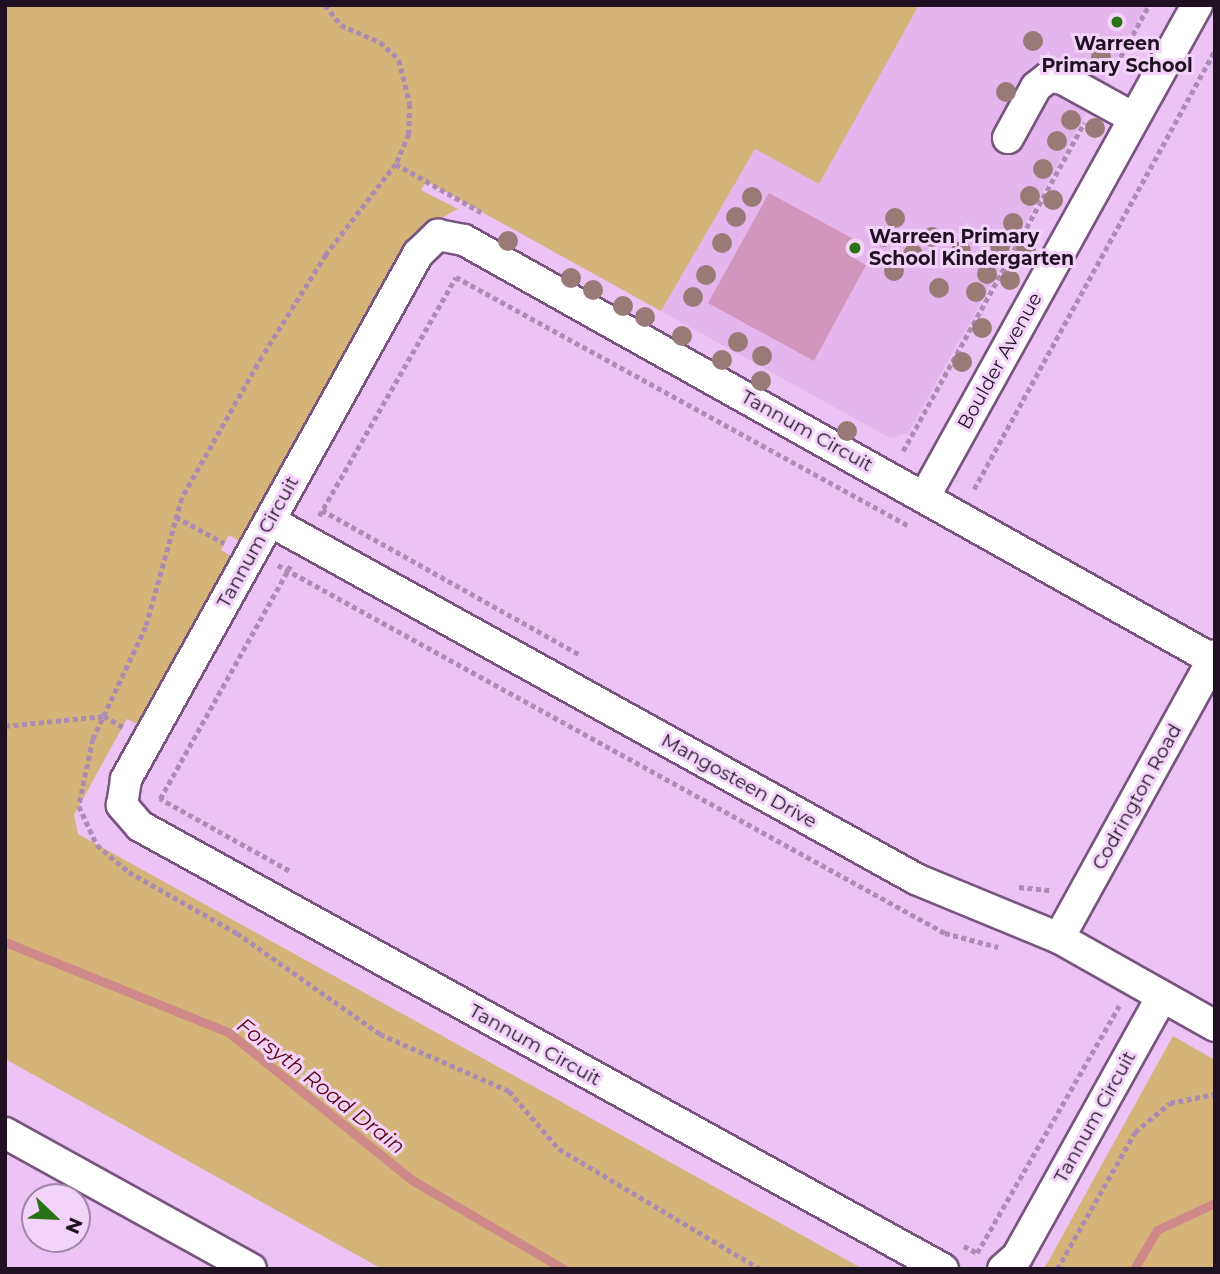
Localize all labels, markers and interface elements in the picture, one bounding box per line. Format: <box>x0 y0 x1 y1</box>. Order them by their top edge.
marker: Warreen Primary School <box>1109 14 1125 30</box>
place label: Warreen Primary School <box>1041 33 1193 77</box>
place label: Warreen Primary School Kindergarten <box>869 226 1074 270</box>
marker: Warreen Primary School Kindergarten <box>847 240 863 256</box>
street label: Boulder Avenue <box>953 289 1047 433</box>
street label: Tannum Circuit <box>737 385 877 477</box>
street label: Tannum Circuit <box>212 472 304 612</box>
street label: Codrington Road <box>1088 720 1186 874</box>
street label: Mangosteen Drive <box>657 729 821 833</box>
street label: Tannum Circuit <box>465 999 605 1091</box>
water label: Forsyth Road Drain <box>232 1013 410 1159</box>
street label: Tannum Circuit <box>1049 1047 1141 1187</box>
north arrow <box>21 1183 91 1253</box>
text: N <box>60 1214 88 1237</box>

